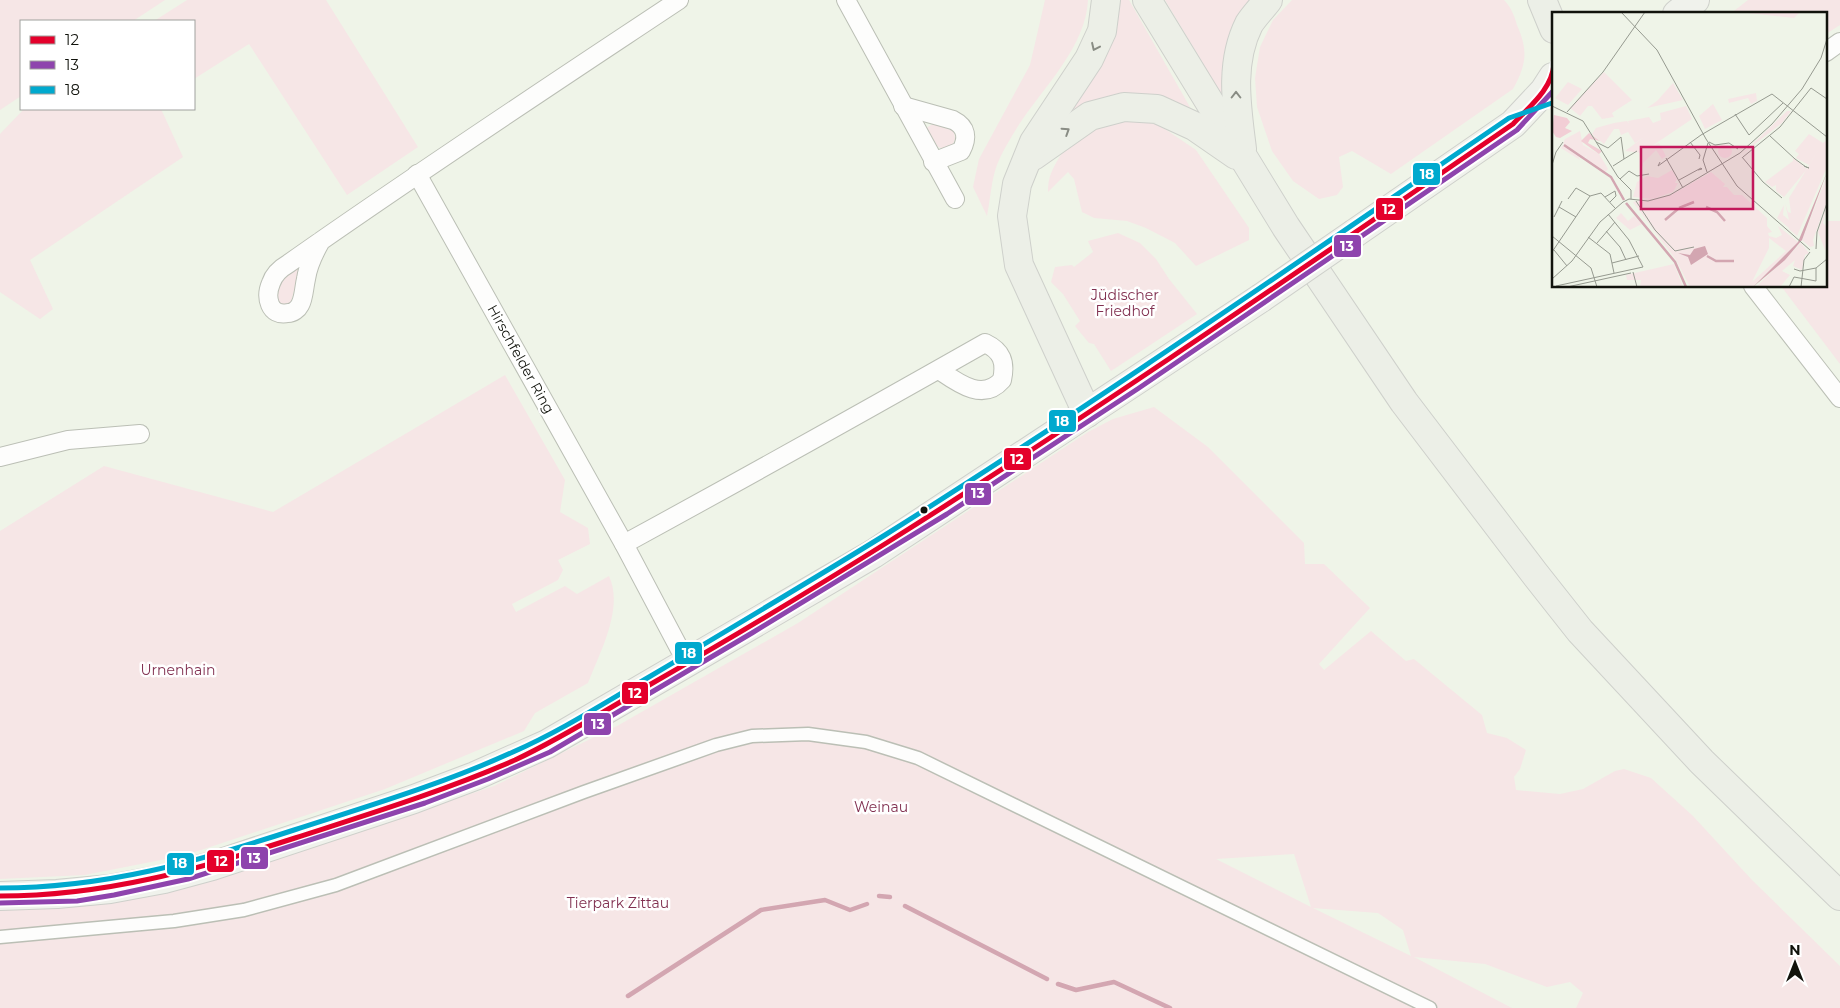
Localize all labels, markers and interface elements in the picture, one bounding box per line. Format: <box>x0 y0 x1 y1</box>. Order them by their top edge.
inset map <box>1552 12 1828 288</box>
legend <box>20 20 195 110</box>
text: 12 <box>65 30 79 49</box>
one-way arrow <box>1090 42 1101 51</box>
text: 13 <box>65 55 79 74</box>
text: 18 <box>65 80 80 99</box>
one-way arrow <box>1231 91 1241 98</box>
one-way arrow <box>1061 128 1070 137</box>
line badge: 18 <box>1412 162 1441 186</box>
text: 18 <box>1420 165 1434 183</box>
line badge: 12 <box>1375 197 1404 221</box>
text: 12 <box>1382 200 1396 218</box>
line badge: 13 <box>1333 234 1362 258</box>
text: 13 <box>1340 237 1354 255</box>
park label: Jüdischer Friedhof <box>1090 286 1159 320</box>
street label: Hirschfelder Ring <box>484 301 558 417</box>
line badge: 18 <box>1048 409 1077 433</box>
text: 18 <box>1055 412 1069 430</box>
line badge: 12 <box>1003 447 1032 471</box>
text: 12 <box>1010 450 1024 468</box>
line badge: 13 <box>964 482 992 506</box>
text: 13 <box>971 484 985 502</box>
unlabelled marker <box>919 505 929 515</box>
line badge: 18 <box>674 641 703 665</box>
text: 18 <box>682 644 696 662</box>
park label: Urnenhain <box>141 661 215 679</box>
line badge: 12 <box>621 681 649 705</box>
text: 12 <box>628 684 642 702</box>
line badge: 13 <box>583 712 612 736</box>
text: 13 <box>591 715 605 733</box>
park label: Weinau <box>854 798 908 816</box>
line badge: 13 <box>240 846 269 870</box>
line badge: 12 <box>206 849 235 873</box>
text: 13 <box>247 849 261 867</box>
line badge: 18 <box>166 852 195 876</box>
text: 12 <box>214 852 228 870</box>
text: 18 <box>173 854 187 872</box>
park label: Tierpark Zittau <box>567 894 669 912</box>
north arrow <box>1770 938 1820 988</box>
text: N <box>1789 941 1801 959</box>

